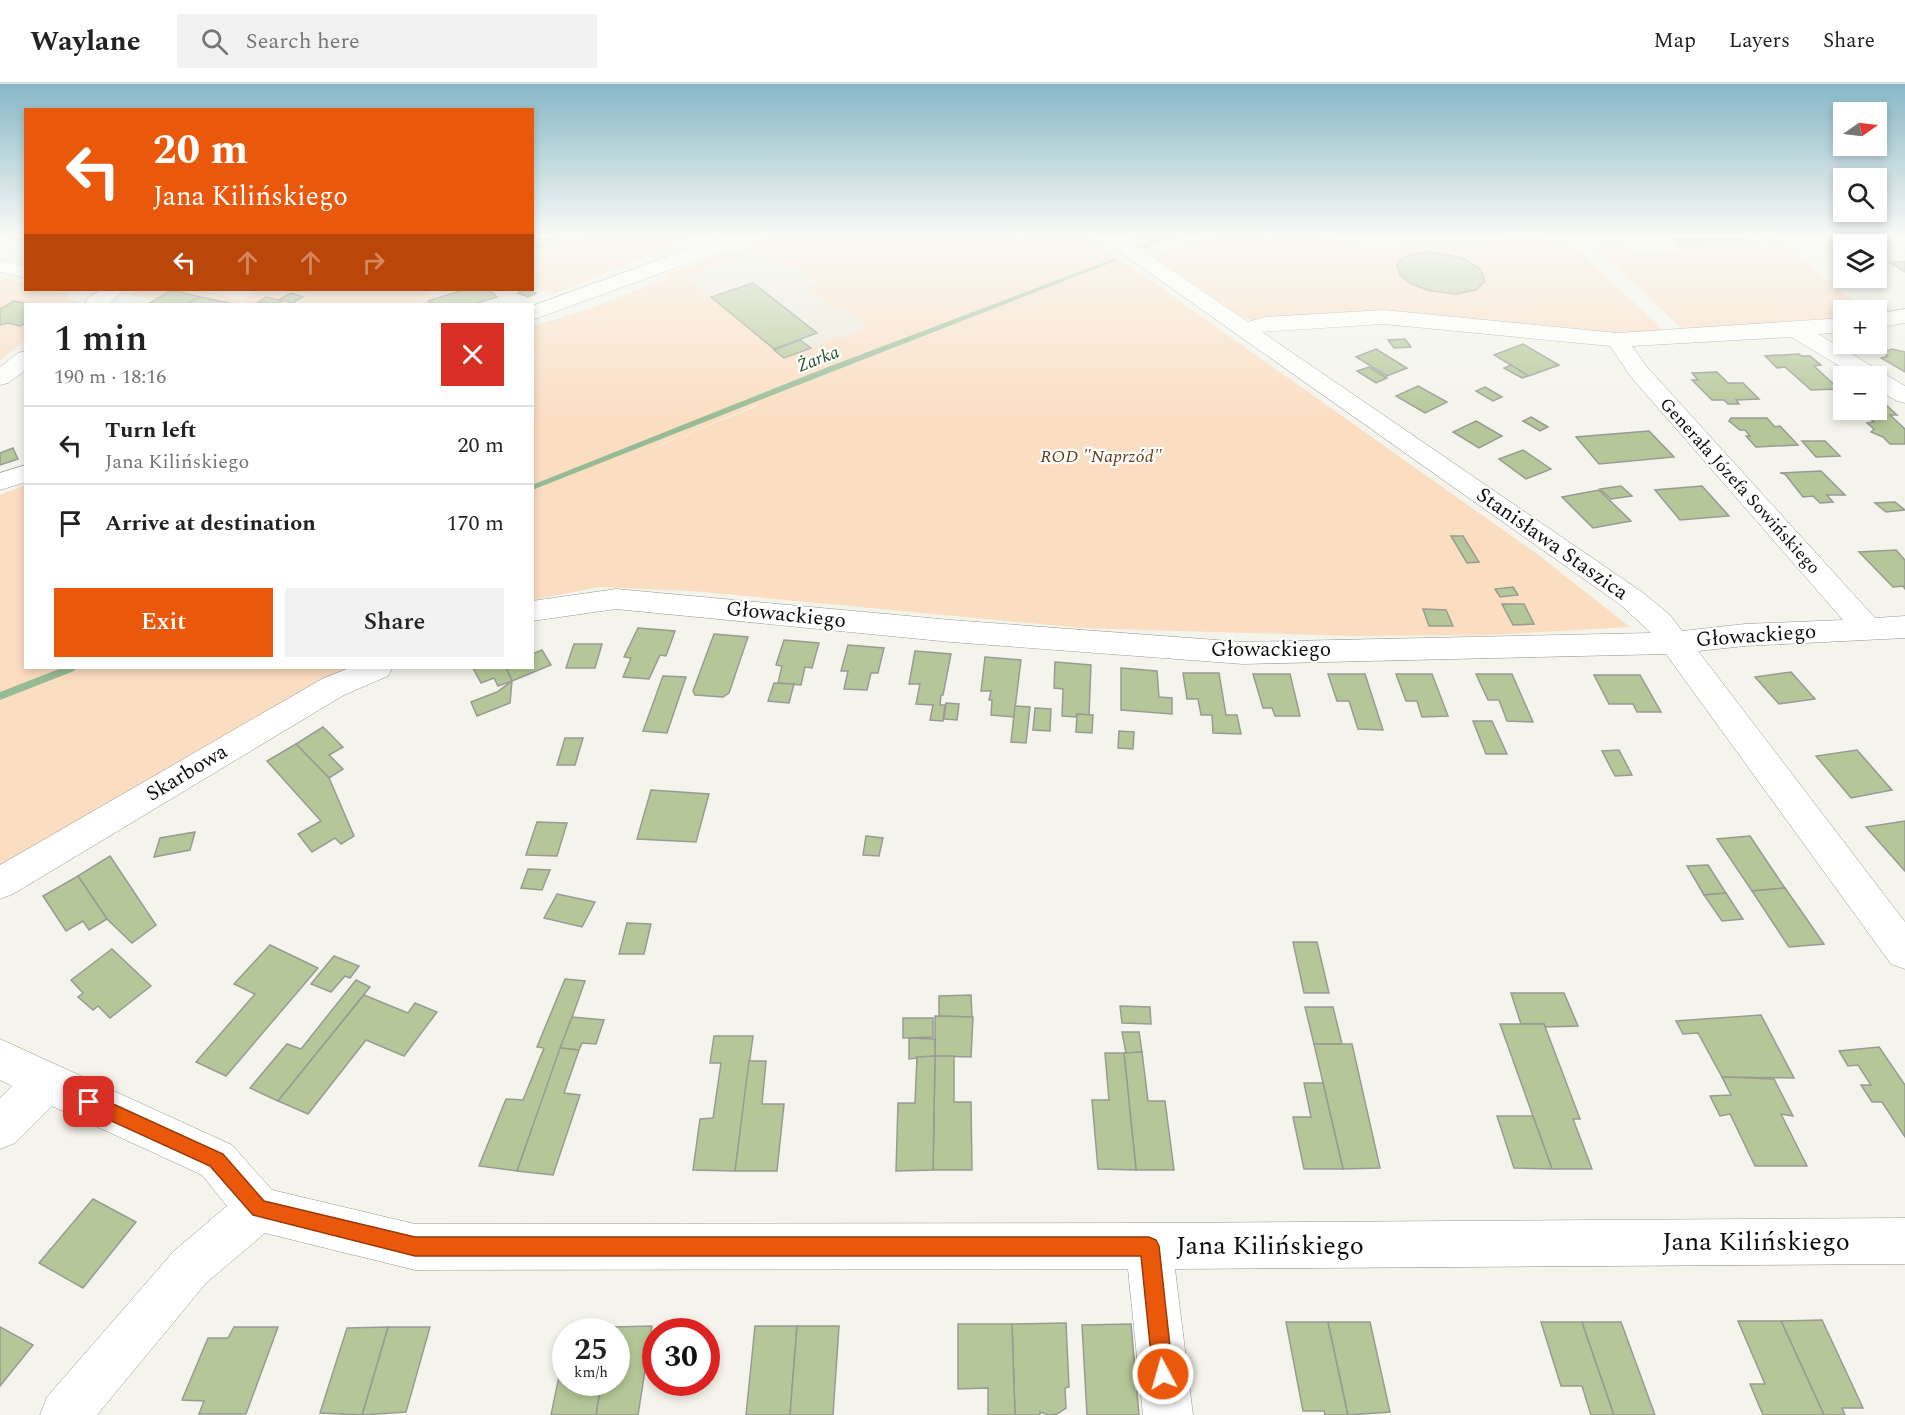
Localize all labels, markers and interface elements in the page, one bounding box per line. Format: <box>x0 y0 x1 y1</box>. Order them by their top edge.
search box <box>177 14 597 68</box>
text: Waylane <box>30 20 141 63</box>
icon: search <box>198 25 231 58</box>
text: Search here <box>246 25 360 58</box>
text: Map <box>1654 25 1696 57</box>
text: Layers <box>1729 25 1790 57</box>
text: Share <box>1823 25 1875 57</box>
north arrow <box>1833 102 1887 156</box>
map controls <box>1833 102 1887 420</box>
text: 20 m <box>153 119 248 182</box>
icon: left <box>54 132 132 210</box>
button: search <box>1833 168 1887 222</box>
text: Jana Kilińskiego <box>153 176 348 218</box>
button: layers <box>1833 234 1887 288</box>
icon: left <box>168 246 201 279</box>
icon: ahead <box>231 246 264 279</box>
icon: ahead <box>294 246 327 279</box>
icon: right <box>357 246 390 279</box>
button: + <box>1833 300 1887 354</box>
text: 1 min <box>54 312 147 367</box>
button: close <box>441 323 504 386</box>
water label: Żarka <box>793 339 843 379</box>
text: 190 m · 18:16 <box>54 362 166 392</box>
button: − <box>1833 366 1887 420</box>
street label: Generała Józefa Sowińskiego <box>1653 392 1827 580</box>
text: Turn left <box>105 414 197 447</box>
icon: left <box>54 429 87 462</box>
text: 20 m <box>458 429 504 462</box>
park label: ROD "Naprzód" <box>1040 443 1163 470</box>
text: Jana Kilińskiego <box>105 447 249 477</box>
street label: Stanisława Staszica <box>1469 479 1635 609</box>
icon: arrive <box>54 507 87 540</box>
text: Arrive at destination <box>105 507 316 540</box>
text: 170 m <box>447 507 504 540</box>
button: Exit <box>54 588 273 657</box>
button: Share <box>285 588 504 657</box>
street label: Głowackiego <box>724 593 848 637</box>
street label: Głowackiego <box>1695 616 1817 656</box>
street label: Głowackiego <box>1211 634 1331 666</box>
street label: Skarbowa <box>140 736 235 810</box>
pin <box>63 1076 114 1127</box>
icon: arrive <box>72 1085 105 1118</box>
street label: Jana Kilińskiego <box>1662 1222 1850 1262</box>
street label: Jana Kilińskiego <box>1176 1226 1364 1266</box>
speed limit sign: 30 <box>642 1318 720 1396</box>
text: 25 <box>574 1327 608 1373</box>
position arrow <box>1131 1342 1195 1406</box>
text: km/h <box>574 1361 608 1384</box>

